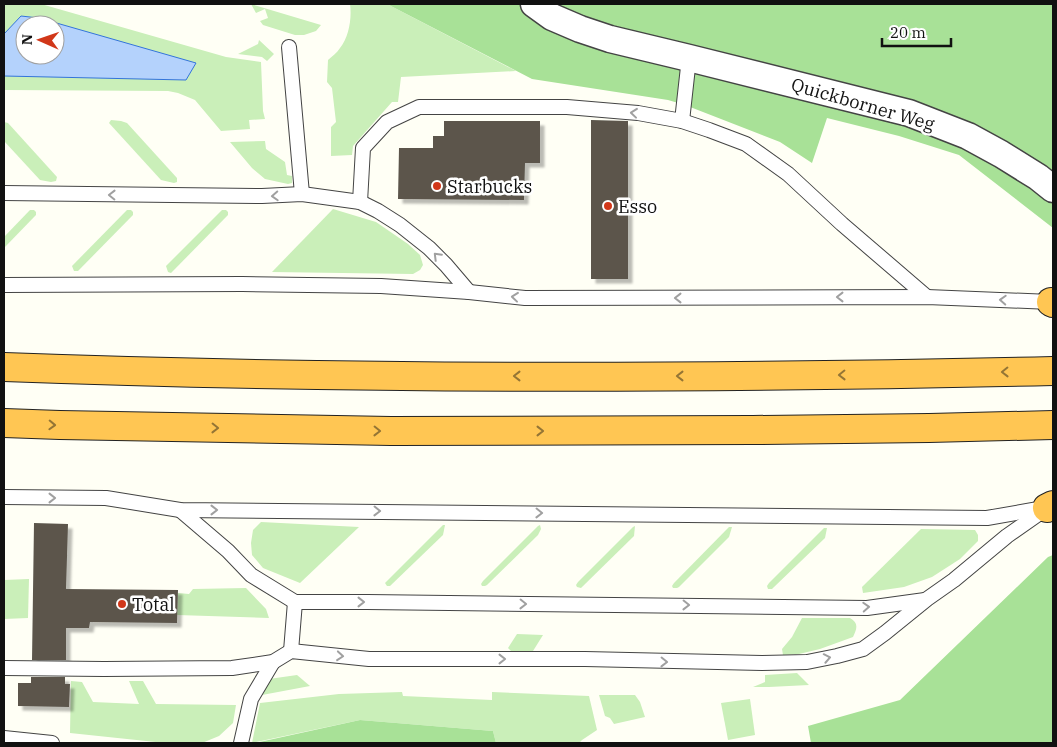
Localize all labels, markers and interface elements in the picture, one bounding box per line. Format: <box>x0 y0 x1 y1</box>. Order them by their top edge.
north arrow <box>15 15 65 65</box>
scale bar <box>882 15 951 47</box>
text: 20 m <box>890 23 926 42</box>
text: N <box>18 34 36 45</box>
street label: Quickborner Weg <box>789 73 937 135</box>
one-way arrow <box>630 108 638 119</box>
place label: Starbucks <box>447 175 532 198</box>
marker: Starbucks <box>431 180 443 192</box>
one-way arrow <box>108 189 116 200</box>
one-way arrow <box>271 190 279 201</box>
place label: Esso <box>618 195 657 218</box>
marker: Esso <box>602 200 614 212</box>
one-way arrow <box>434 253 443 262</box>
one-way arrow <box>511 292 519 303</box>
one-way arrow <box>836 292 844 302</box>
one-way arrow <box>674 293 682 303</box>
one-way arrow <box>998 295 1006 306</box>
one-way arrow <box>1000 366 1008 377</box>
one-way arrow <box>838 370 846 380</box>
one-way arrow <box>513 371 520 381</box>
one-way arrow <box>675 371 683 381</box>
one-way arrow <box>49 419 57 430</box>
one-way arrow <box>212 423 219 433</box>
one-way arrow <box>374 425 382 436</box>
one-way arrow <box>536 426 544 436</box>
one-way arrow <box>49 493 57 503</box>
one-way arrow <box>210 505 218 515</box>
one-way arrow <box>373 506 381 516</box>
one-way arrow <box>536 508 543 518</box>
place label: Total <box>132 593 175 616</box>
one-way arrow <box>358 597 365 607</box>
marker: Total <box>116 598 128 610</box>
one-way arrow <box>520 598 528 609</box>
one-way arrow <box>682 600 690 610</box>
one-way arrow <box>862 601 870 612</box>
one-way arrow <box>336 650 344 661</box>
one-way arrow <box>822 653 831 664</box>
one-way arrow <box>498 654 506 664</box>
one-way arrow <box>661 657 669 667</box>

